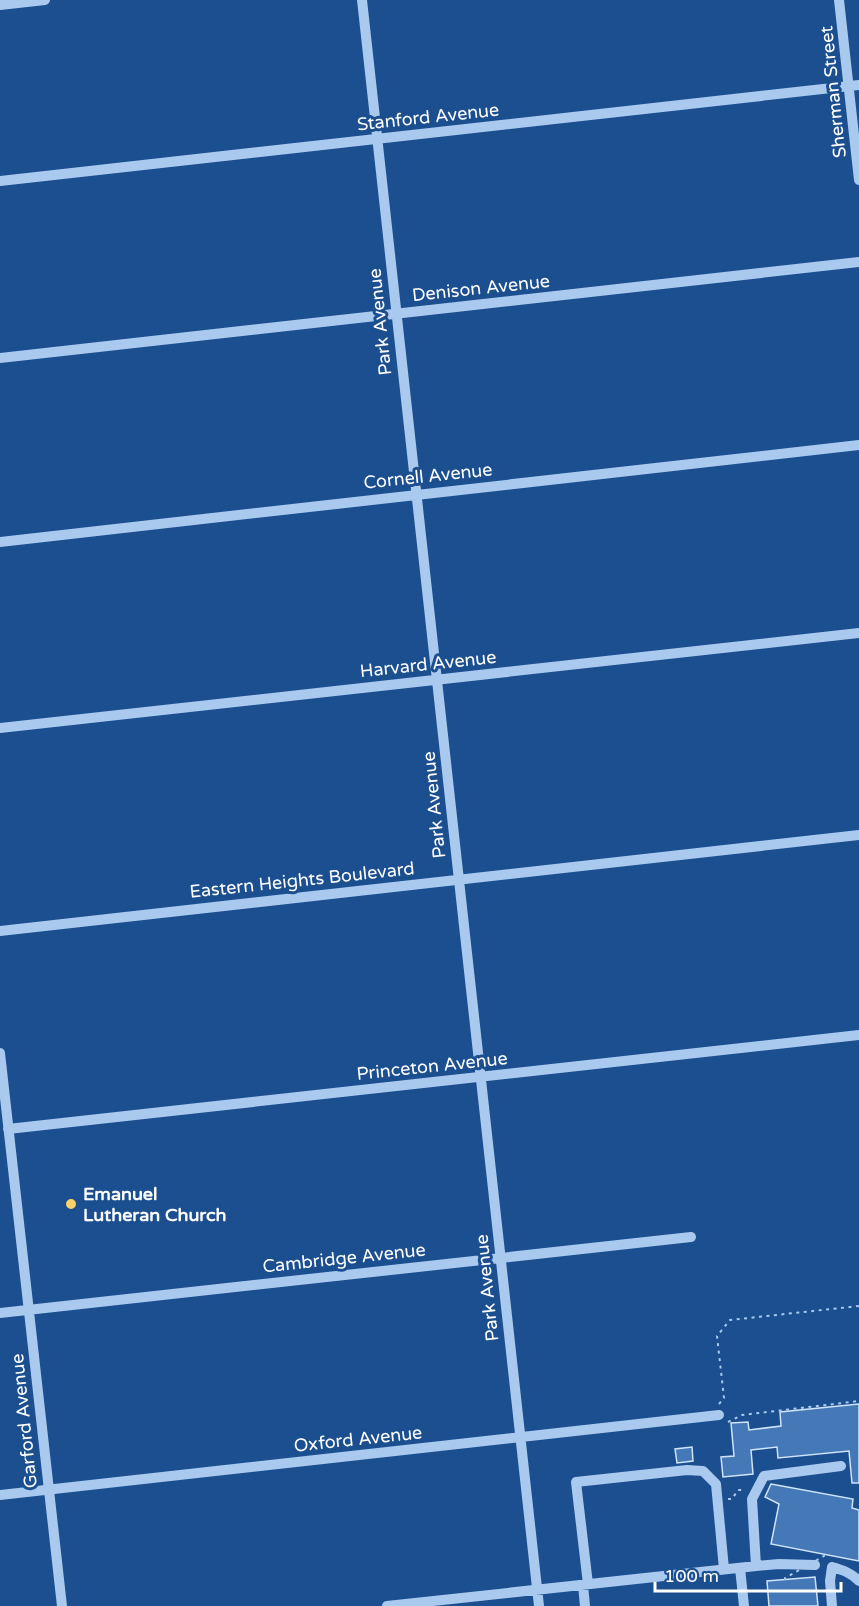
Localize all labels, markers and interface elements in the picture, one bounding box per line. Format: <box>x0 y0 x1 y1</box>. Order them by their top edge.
street label: Sherman Street <box>815 25 851 159</box>
street label: Stanford Avenue <box>356 99 500 135</box>
street label: Park Avenue <box>363 267 397 377</box>
street label: Denison Avenue <box>411 270 551 306</box>
street label: Cornell Avenue <box>363 458 493 494</box>
street label: Harvard Avenue <box>359 646 497 682</box>
street label: Park Avenue <box>417 750 451 860</box>
street label: Eastern Heights Boulevard <box>188 857 416 903</box>
street label: Princeton Avenue <box>355 1047 509 1085</box>
place label: Emanuel Lutheran Church <box>83 1183 227 1226</box>
marker: Emanuel Lutheran Church <box>64 1197 78 1211</box>
street label: Park Avenue <box>470 1233 504 1343</box>
street label: Cambridge Avenue <box>261 1238 427 1278</box>
street label: Garford Avenue <box>6 1353 42 1489</box>
street label: Oxford Avenue <box>293 1421 423 1457</box>
scale bar <box>655 1555 841 1593</box>
text: 100 m <box>664 1565 719 1587</box>

